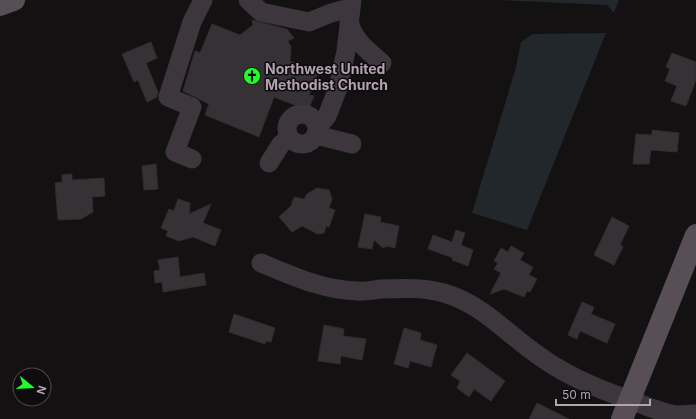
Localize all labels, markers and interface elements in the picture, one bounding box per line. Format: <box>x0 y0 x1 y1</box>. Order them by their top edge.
place label: Northwest United Methodist Church <box>265 60 388 93</box>
church icon: Northwest United Methodist Church <box>242 66 262 86</box>
north arrow <box>12 367 52 407</box>
scale bar <box>556 381 650 407</box>
text: N <box>34 384 49 396</box>
text: 50 m <box>562 387 591 402</box>

